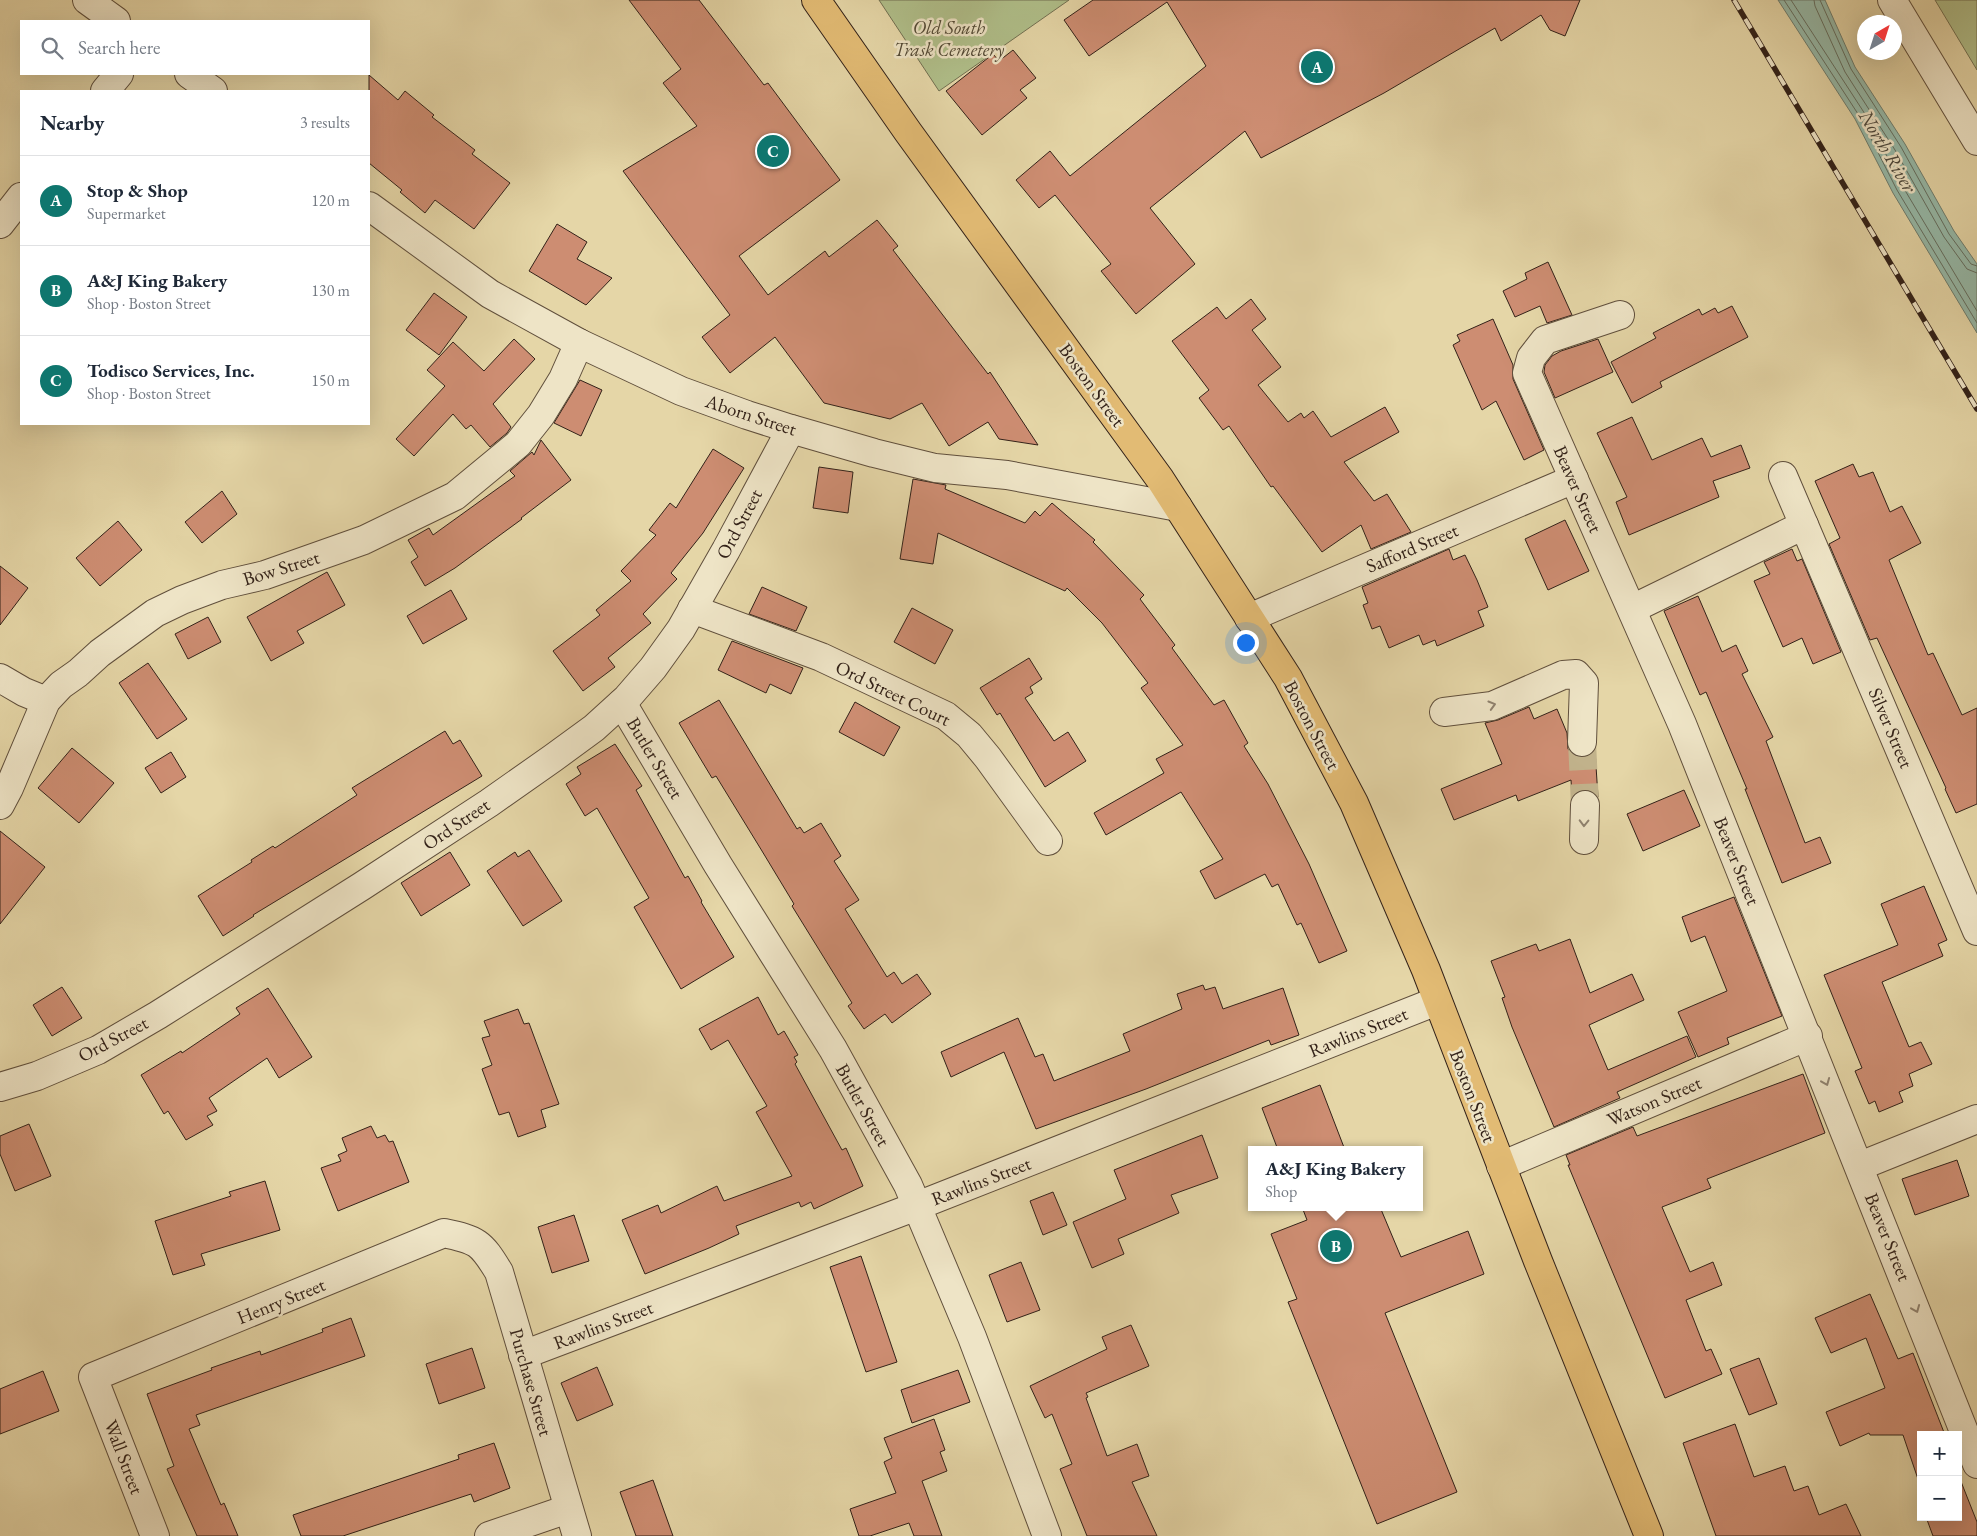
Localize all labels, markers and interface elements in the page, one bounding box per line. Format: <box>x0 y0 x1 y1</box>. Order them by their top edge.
park label: Old South Trask Cemetery <box>894 15 1005 62</box>
north arrow <box>1857 15 1902 60</box>
search box <box>20 20 370 75</box>
icon: search <box>38 34 66 62</box>
text: Search here <box>78 35 160 60</box>
pin: A <box>1301 48 1333 86</box>
water label: North River <box>1853 104 1924 198</box>
text: Nearby <box>40 109 104 136</box>
text: 3 results <box>300 112 350 133</box>
pin: C <box>757 132 789 170</box>
text: Stop & Shop <box>87 178 188 203</box>
text: A <box>50 190 62 211</box>
text: 120 m <box>311 190 350 211</box>
text: Supermarket <box>87 203 166 224</box>
text: A&J King Bakery <box>87 268 227 293</box>
text: B <box>51 280 61 301</box>
text: 130 m <box>311 280 350 301</box>
text: Shop · Boston Street <box>87 293 211 314</box>
street label: Boston Street <box>1053 338 1131 432</box>
text: Todisco Services, Inc. <box>87 358 255 383</box>
text: C <box>50 370 62 391</box>
text: 150 m <box>311 370 350 391</box>
text: Shop · Boston Street <box>87 383 211 404</box>
street label: Aborn Street <box>701 388 800 441</box>
street label: Beaver Street <box>1548 441 1608 537</box>
street label: Ord Street <box>710 485 768 563</box>
street label: Safford Street <box>1362 517 1462 579</box>
street label: Bow Street <box>240 545 322 591</box>
your location <box>1233 630 1259 656</box>
street label: Ord Street Court <box>831 654 955 732</box>
street label: Boston Street <box>1278 676 1346 774</box>
street label: Silver Street <box>1863 684 1919 772</box>
one-way arrow <box>1488 700 1496 710</box>
street label: Butler Street <box>621 713 689 803</box>
street label: Ord Street <box>418 792 495 856</box>
street label: Beaver Street <box>1708 813 1766 909</box>
one-way arrow <box>1579 819 1589 827</box>
street label: Rawlins Street <box>1305 1001 1411 1063</box>
street label: Ord Street <box>74 1010 152 1068</box>
street label: Boston Street <box>1444 1046 1502 1146</box>
street label: Butler Street <box>830 1059 896 1151</box>
street label: Watson Street <box>1603 1070 1705 1132</box>
one-way arrow <box>1820 1077 1830 1086</box>
popup <box>1248 1146 1423 1211</box>
street label: Rawlins Street <box>928 1151 1034 1211</box>
text: A&J King Bakery <box>1265 1156 1406 1181</box>
text: Shop <box>1265 1181 1297 1202</box>
street label: Beaver Street <box>1859 1189 1917 1285</box>
pin: B <box>1320 1227 1352 1265</box>
street label: Henry Street <box>233 1272 329 1330</box>
street label: Rawlins Street <box>550 1295 656 1355</box>
one-way arrow <box>1910 1304 1920 1313</box>
street label: Purchase Street <box>504 1325 558 1439</box>
street label: Wall Street <box>98 1416 150 1498</box>
map controls <box>1917 1431 1962 1521</box>
button: + <box>1917 1431 1962 1476</box>
button: − <box>1917 1476 1962 1521</box>

